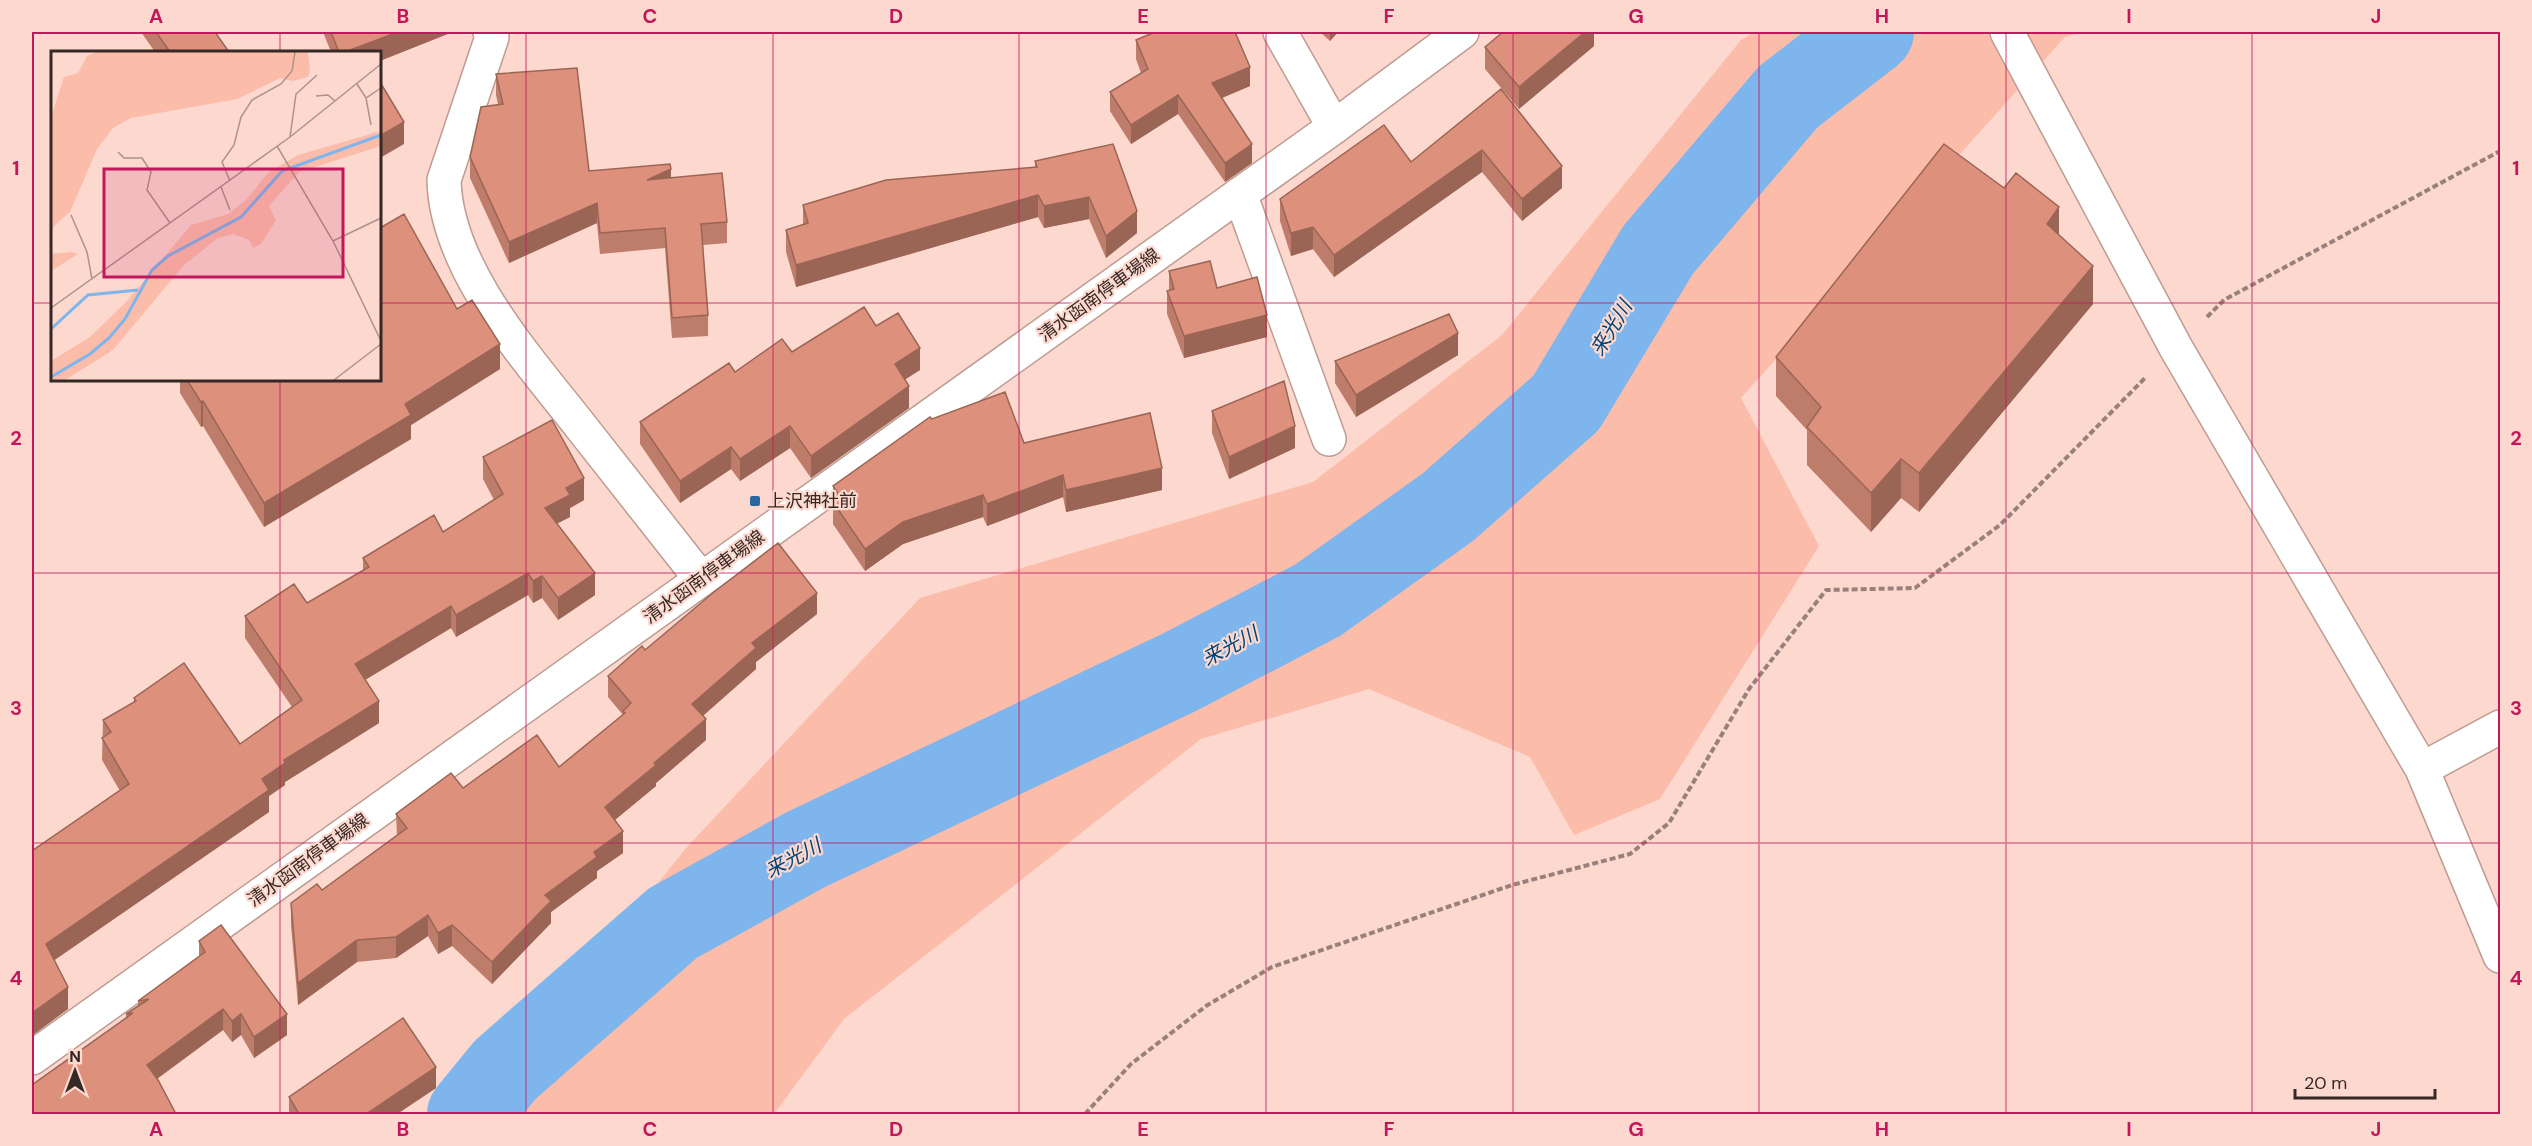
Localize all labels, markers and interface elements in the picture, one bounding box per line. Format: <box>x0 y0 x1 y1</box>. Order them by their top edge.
text: A <box>149 3 163 29</box>
text: B <box>397 3 409 29</box>
text: C <box>643 3 657 29</box>
text: D <box>889 3 903 29</box>
text: E <box>1137 3 1149 29</box>
text: F <box>1383 3 1395 29</box>
text: G <box>1628 3 1644 29</box>
text: H <box>1875 3 1889 29</box>
text: I <box>2126 3 2132 29</box>
text: J <box>2371 3 2381 29</box>
inset map <box>51 51 381 381</box>
text: 1 <box>12 155 20 181</box>
text: 1 <box>2512 155 2520 181</box>
street label: 清水函南停車場線 <box>1034 243 1164 347</box>
water label: 来光川 <box>1584 294 1639 360</box>
text: 2 <box>10 425 22 451</box>
text: 2 <box>2510 425 2522 451</box>
place label: 上沢神社前 <box>767 489 857 513</box>
marker: 上沢神社前 <box>748 494 762 508</box>
street label: 清水函南停車場線 <box>639 525 769 629</box>
water label: 来光川 <box>1197 619 1264 672</box>
text: 3 <box>10 695 22 721</box>
text: 3 <box>2510 695 2522 721</box>
street label: 清水函南停車場線 <box>243 808 373 912</box>
water label: 来光川 <box>760 831 827 884</box>
text: 4 <box>10 965 23 991</box>
text: 4 <box>2510 965 2523 991</box>
north arrow <box>45 1041 105 1101</box>
text: N <box>69 1046 81 1067</box>
scale bar <box>2295 1062 2434 1100</box>
text: 20 m <box>2304 1071 2347 1095</box>
text: A <box>149 1116 163 1142</box>
text: B <box>397 1116 409 1142</box>
text: C <box>643 1116 657 1142</box>
text: D <box>889 1116 903 1142</box>
text: E <box>1137 1116 1149 1142</box>
text: F <box>1383 1116 1395 1142</box>
text: G <box>1628 1116 1644 1142</box>
text: H <box>1875 1116 1889 1142</box>
text: I <box>2126 1116 2132 1142</box>
text: J <box>2371 1116 2381 1142</box>

